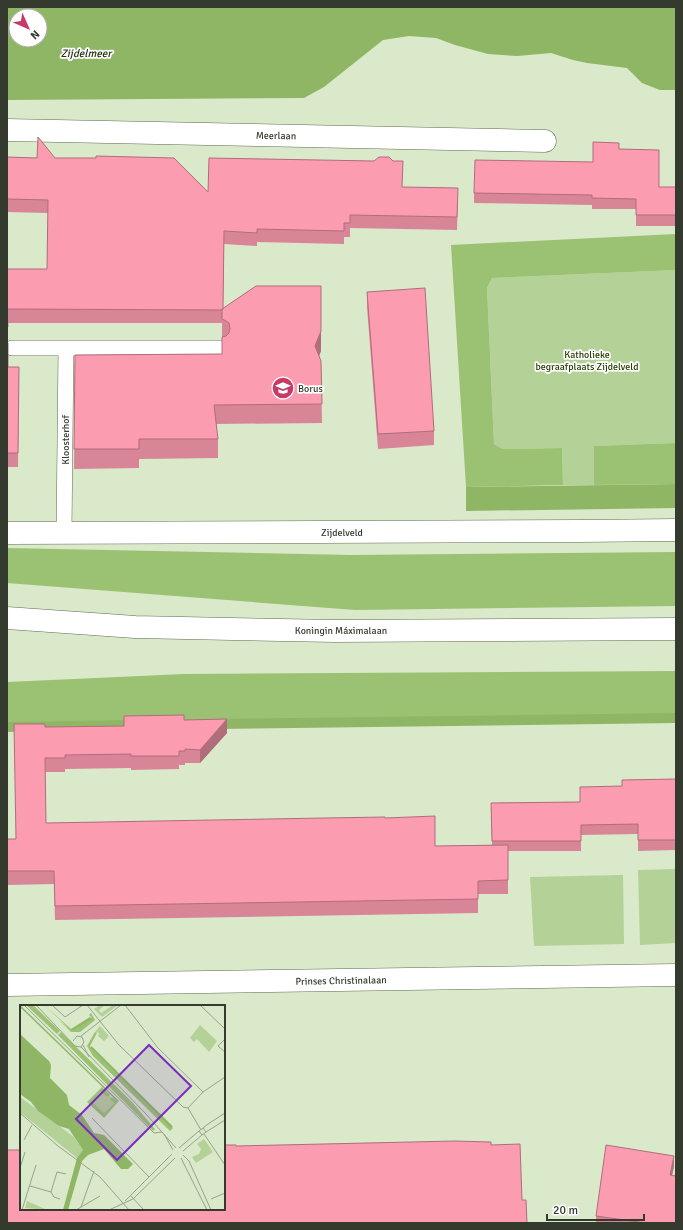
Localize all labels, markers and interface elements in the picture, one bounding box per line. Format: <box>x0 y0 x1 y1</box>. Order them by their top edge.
north arrow <box>8 8 48 48</box>
text: N <box>27 27 42 42</box>
water label: Zijdelmeer <box>61 47 113 60</box>
street label: Meerlaan <box>256 130 296 142</box>
park label: Katholieke begraafplaats Zijdelveld <box>536 349 638 373</box>
school or university icon: Borus <box>270 375 296 401</box>
place label: Borus <box>298 383 323 395</box>
street label: Kloosterhof <box>60 415 72 465</box>
street label: Zijdelveld <box>321 527 363 539</box>
street label: Koningin Máximalaan <box>295 625 387 637</box>
street label: Prinses Christinalaan <box>295 974 387 988</box>
inset map <box>20 1005 225 1210</box>
scale bar <box>547 1196 644 1222</box>
text: 20 m <box>553 1203 578 1218</box>

